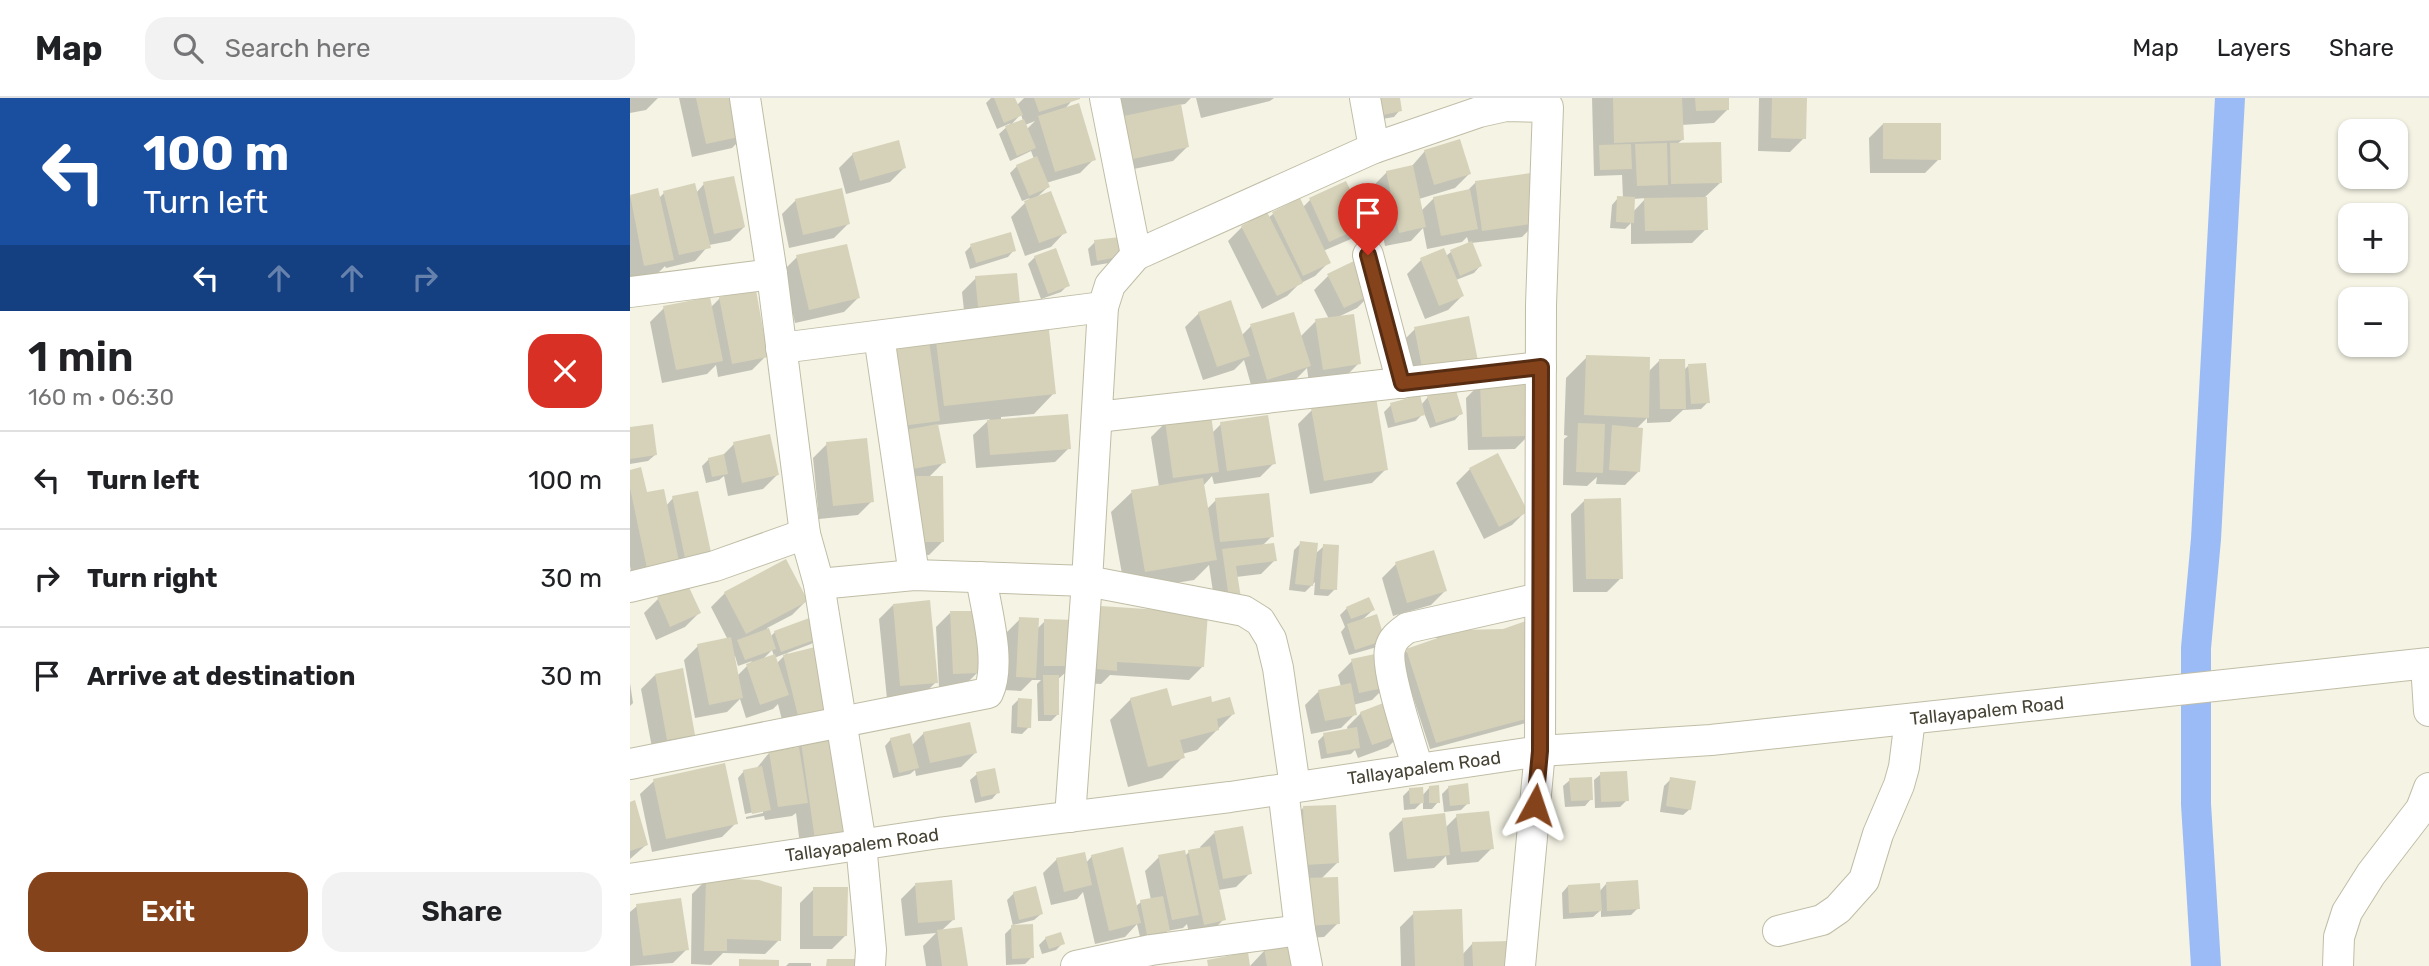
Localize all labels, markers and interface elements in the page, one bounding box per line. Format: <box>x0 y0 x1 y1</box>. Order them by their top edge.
search box <box>145 17 635 80</box>
text: Map <box>35 29 103 68</box>
icon: search <box>169 29 207 67</box>
text: Search here <box>225 33 370 64</box>
text: Map <box>2132 34 2179 62</box>
text: Layers <box>2217 34 2291 62</box>
text: Share <box>2329 34 2394 62</box>
map controls <box>2338 119 2408 357</box>
button: search <box>2338 119 2408 189</box>
text: 100 m <box>143 124 289 182</box>
icon: left <box>28 126 119 217</box>
text: Turn left <box>143 183 268 221</box>
pin <box>1338 183 1398 255</box>
icon: arrive <box>1349 194 1387 232</box>
button: + <box>2338 203 2408 273</box>
icon: left <box>187 259 225 297</box>
icon: ahead <box>260 259 298 297</box>
icon: ahead <box>333 259 371 297</box>
icon: right <box>406 259 444 297</box>
button: − <box>2338 287 2408 357</box>
text: 1 min <box>28 332 134 382</box>
button: close <box>528 334 602 408</box>
text: 160 m · 06:30 <box>28 383 174 411</box>
icon: left <box>28 461 66 499</box>
text: Turn left <box>87 465 199 496</box>
text: 100 m <box>528 465 602 496</box>
icon: right <box>28 559 66 597</box>
text: Turn right <box>87 563 217 594</box>
text: 30 m <box>540 563 602 594</box>
icon: arrive <box>28 657 66 695</box>
text: Arrive at destination <box>87 661 355 692</box>
text: 30 m <box>540 661 602 692</box>
street label: Tallayapalem Road <box>1909 692 2065 730</box>
street label: Tallayapalem Road <box>1346 746 1502 790</box>
position arrow <box>1498 768 1572 842</box>
street label: Tallayapalem Road <box>784 823 940 867</box>
button: Exit <box>28 872 308 952</box>
button: Share <box>322 872 602 952</box>

